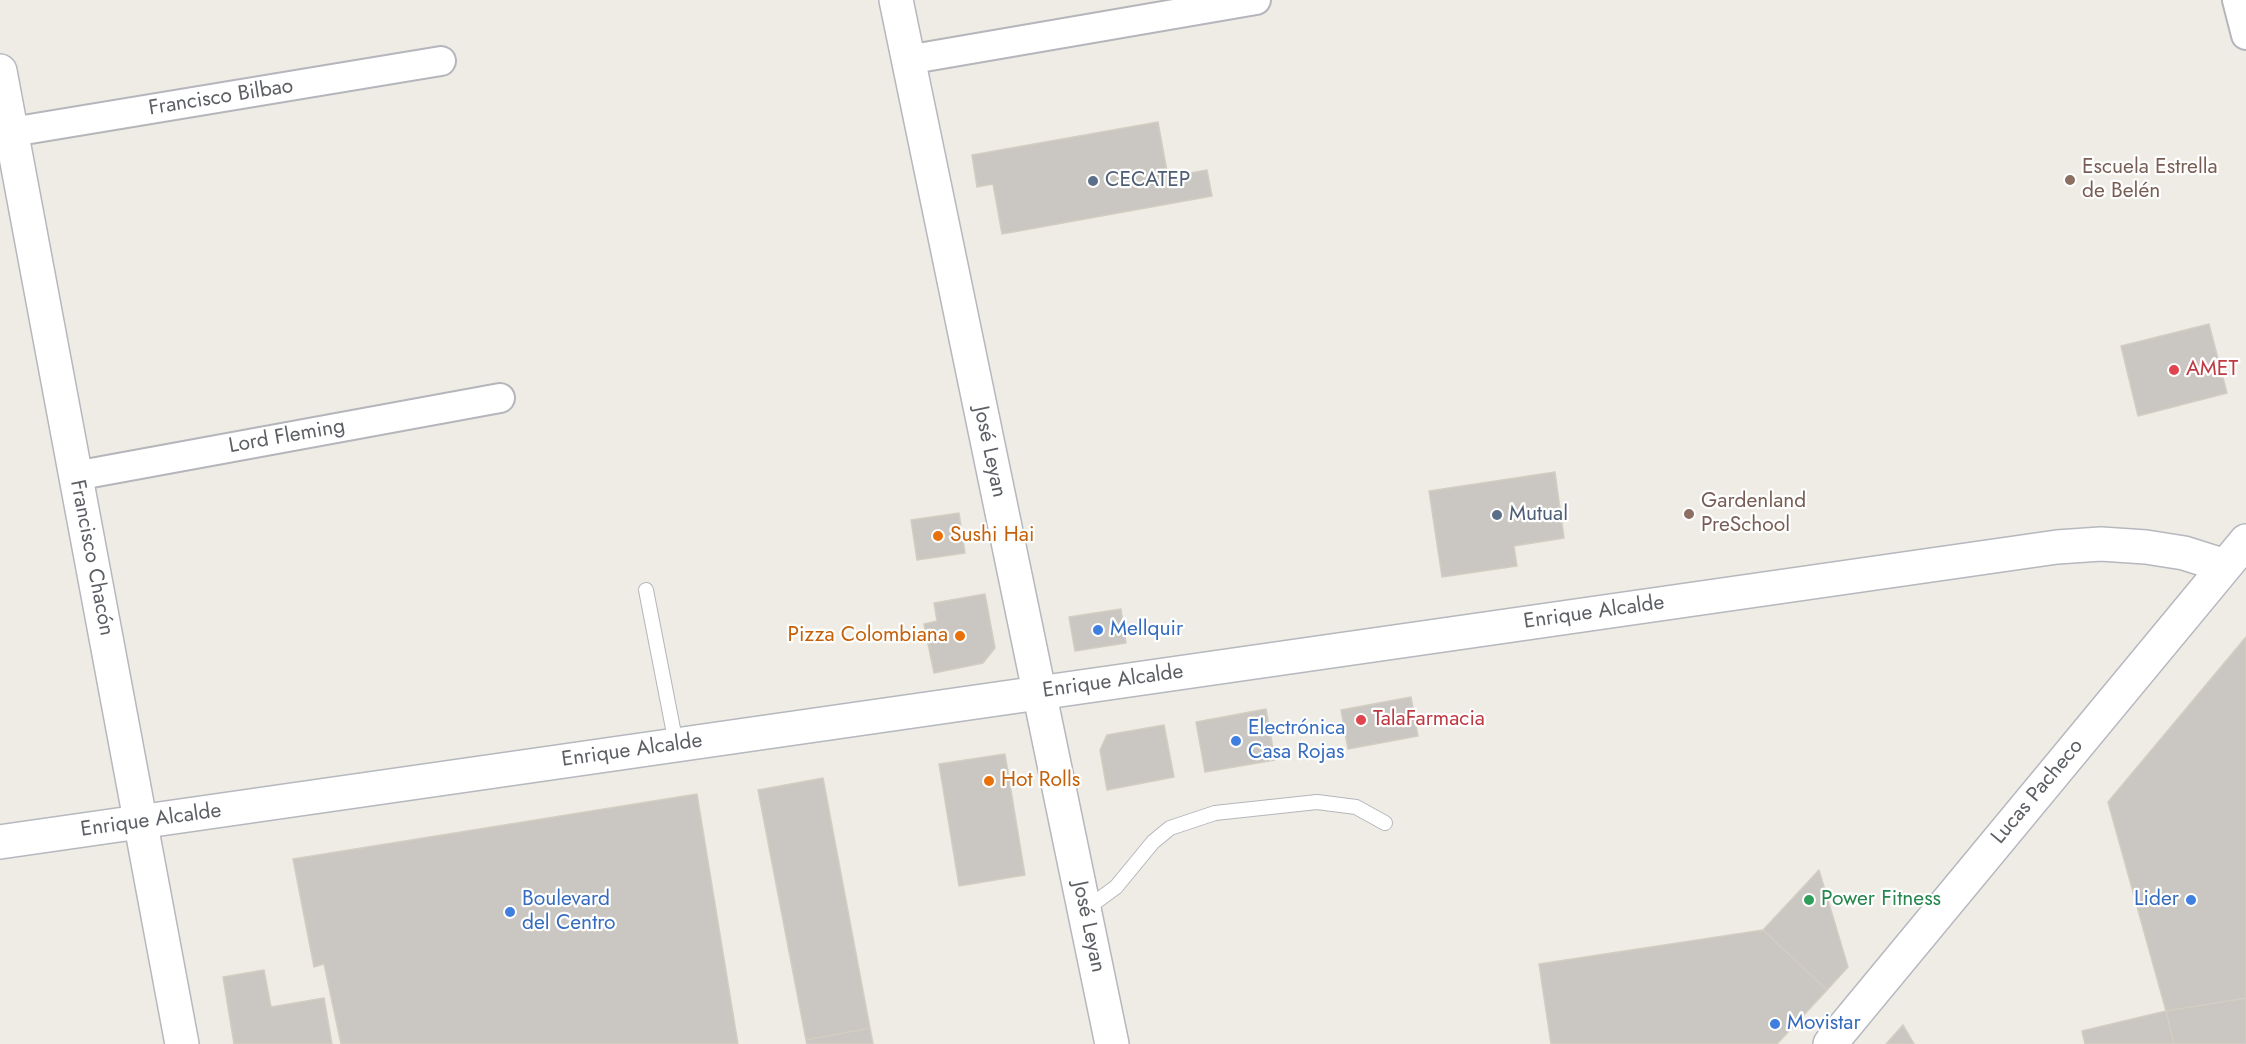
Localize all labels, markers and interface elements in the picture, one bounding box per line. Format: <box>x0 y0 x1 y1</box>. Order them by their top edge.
street label: Francisco Bilbao <box>147 74 295 122</box>
place label: Escuela Estrella de Belén <box>2082 155 2218 205</box>
place label: CECATEP <box>1105 168 1190 194</box>
marker: Escuela Estrella de Belén <box>2063 173 2077 187</box>
marker: CECATEP <box>1086 174 1100 188</box>
place label: AMET <box>2186 357 2238 383</box>
marker: AMET <box>2167 363 2181 377</box>
street label: José Leyan <box>967 404 1011 500</box>
street label: Lord Fleming <box>227 414 347 460</box>
street label: Francisco Chacón <box>64 478 118 638</box>
place label: Gardenland PreSchool <box>1701 489 1806 539</box>
place label: Mutual <box>1509 502 1568 528</box>
marker: Gardenland PreSchool <box>1682 507 1696 521</box>
marker: Mutual <box>1490 508 1504 522</box>
place label: Sushi Hai <box>950 523 1034 549</box>
marker: Sushi Hai <box>931 529 945 543</box>
street label: Enrique Alcalde <box>1522 591 1666 635</box>
place label: Mellquir <box>1110 617 1183 643</box>
place label: Pizza Colombiana <box>787 623 948 649</box>
marker: Mellquir <box>1091 623 1105 637</box>
marker: Pizza Colombiana <box>953 629 967 643</box>
street label: Enrique Alcalde <box>1041 660 1185 704</box>
place label: TalaFarmacia <box>1373 707 1485 733</box>
marker: TalaFarmacia <box>1354 713 1368 727</box>
place label: Electrónica Casa Rojas <box>1248 716 1345 766</box>
street label: Enrique Alcalde <box>560 729 704 773</box>
marker: Electrónica Casa Rojas <box>1229 734 1243 748</box>
street label: Lucas Pacheco <box>1987 734 2089 850</box>
place label: Hot Rolls <box>1001 768 1080 794</box>
marker: Hot Rolls <box>982 774 996 788</box>
street label: Enrique Alcalde <box>79 799 223 843</box>
street label: José Leyan <box>1066 879 1110 975</box>
place label: Boulevard del Centro <box>522 887 616 937</box>
place label: Power Fitness <box>1821 887 1941 913</box>
place label: Lider <box>2134 887 2179 913</box>
marker: Power Fitness <box>1802 893 1816 907</box>
marker: Lider <box>2184 893 2198 907</box>
marker: Boulevard del Centro <box>503 905 517 919</box>
place label: Movistar <box>1787 1011 1861 1037</box>
marker: Movistar <box>1768 1017 1782 1031</box>

